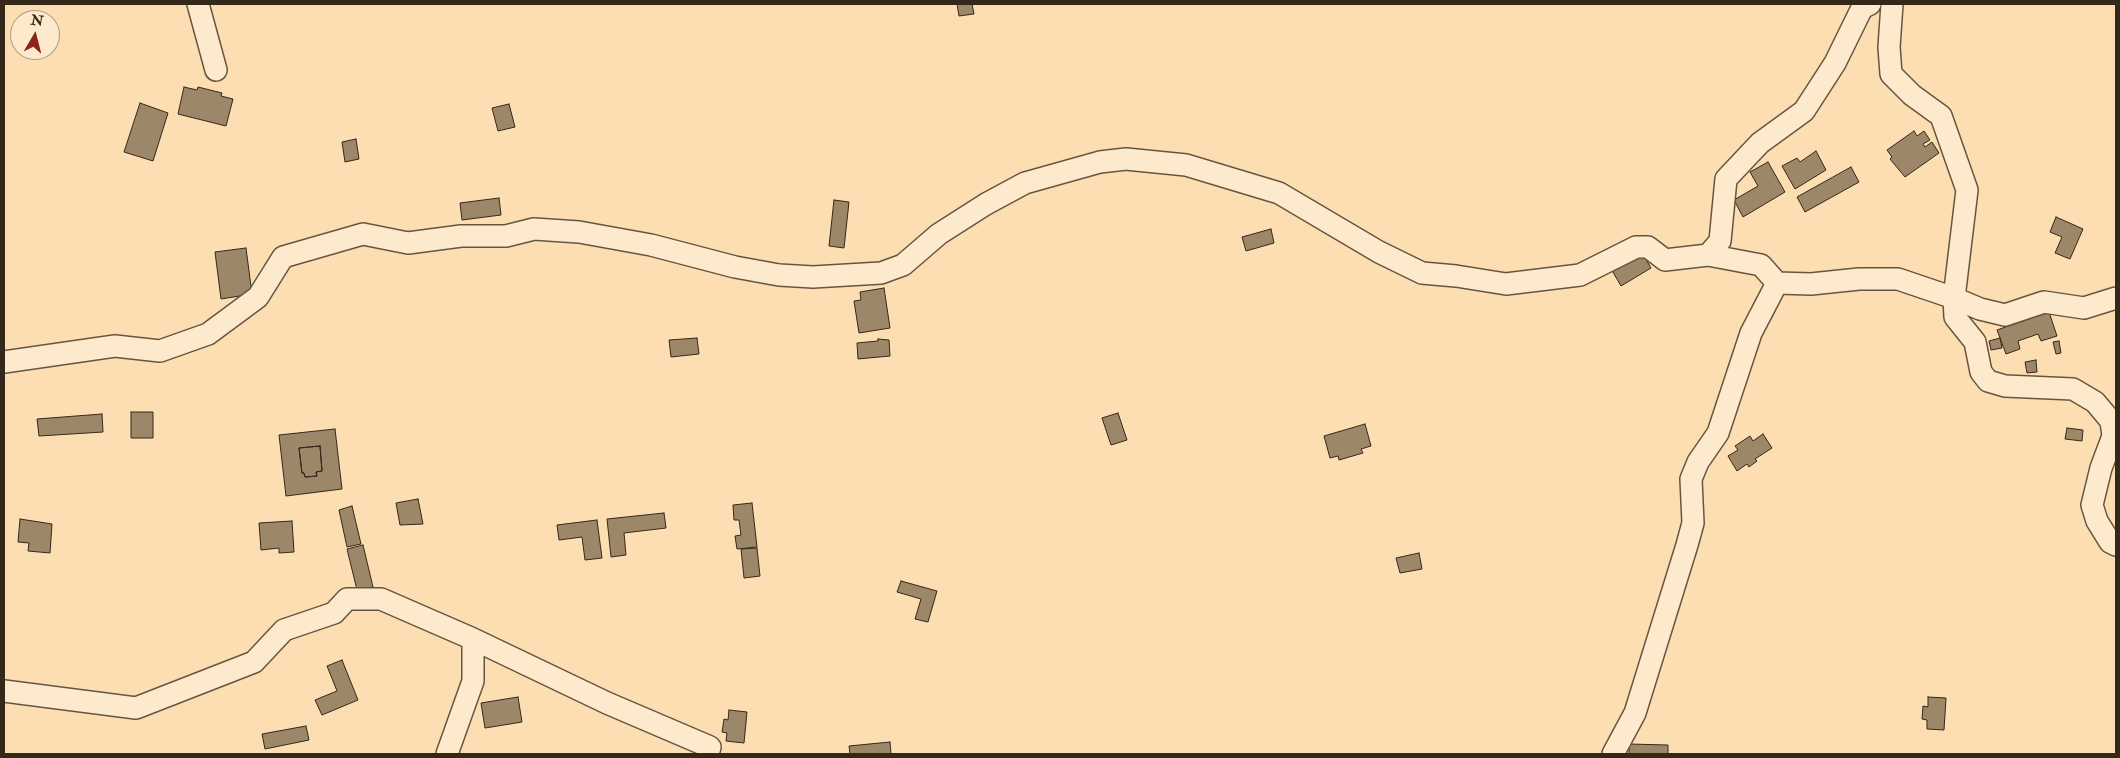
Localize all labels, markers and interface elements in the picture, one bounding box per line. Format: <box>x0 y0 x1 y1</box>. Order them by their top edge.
north arrow <box>10 10 60 60</box>
text: N <box>30 11 44 30</box>

